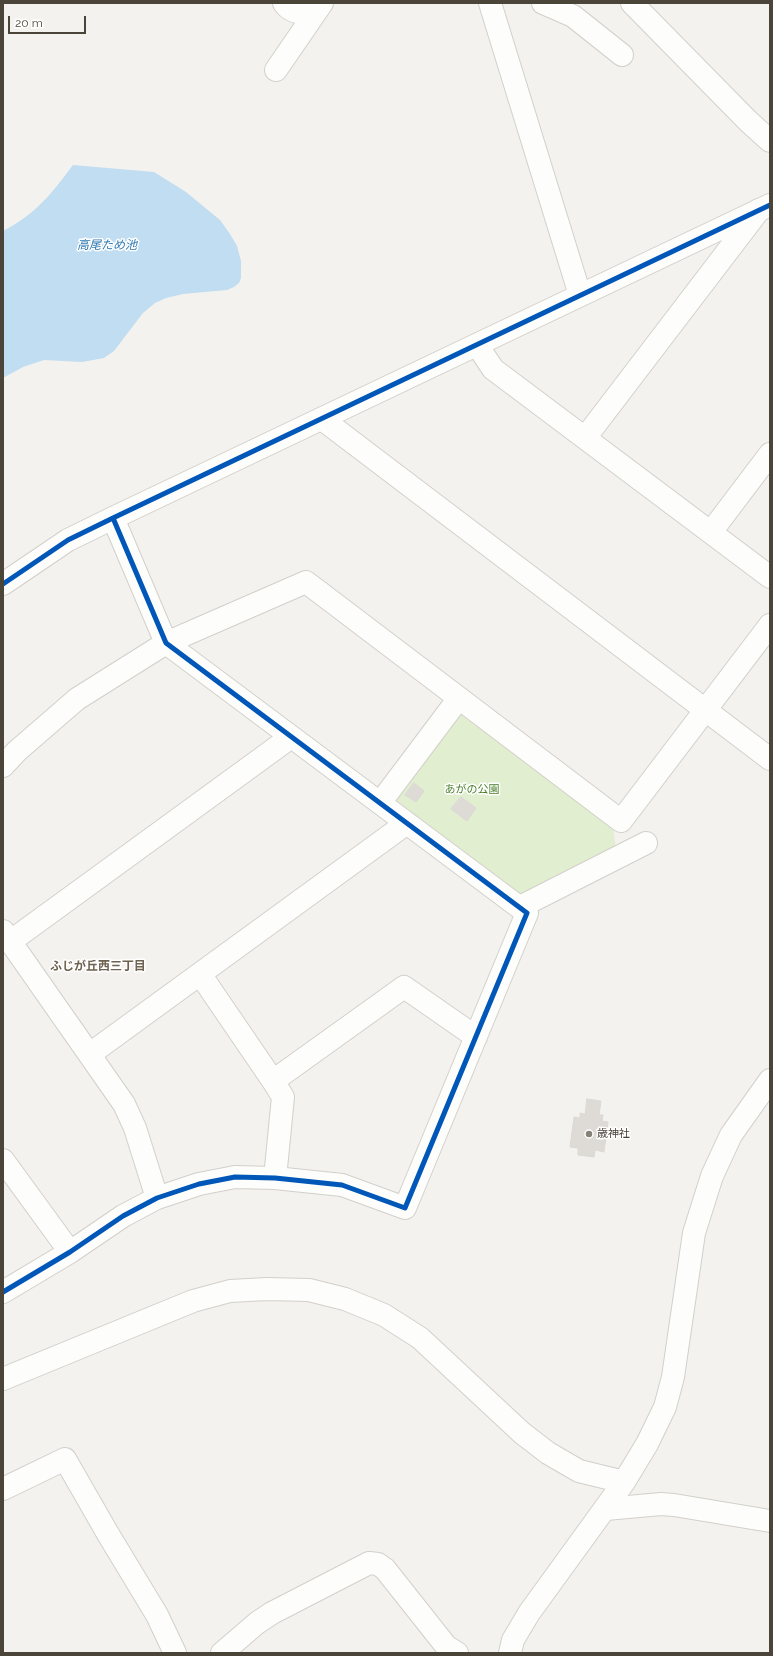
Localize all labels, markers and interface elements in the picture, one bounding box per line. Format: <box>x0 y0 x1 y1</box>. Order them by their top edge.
scale bar <box>10 8 88 34</box>
text: 20 m <box>15 16 43 30</box>
water label: 高尾ため池 <box>77 238 137 252</box>
park label: あがの公園 <box>445 783 499 797</box>
district label: ふじが丘西三丁目 <box>50 959 146 973</box>
place label: 歳神社 <box>597 1127 630 1141</box>
marker: 歳神社 <box>584 1129 594 1139</box>

